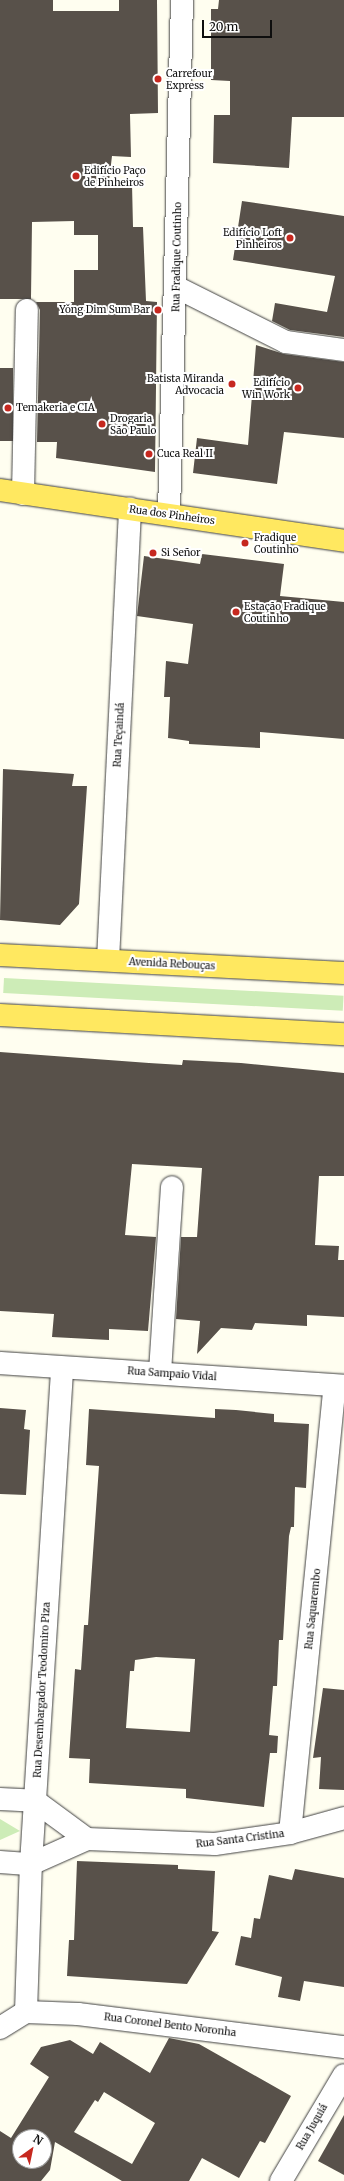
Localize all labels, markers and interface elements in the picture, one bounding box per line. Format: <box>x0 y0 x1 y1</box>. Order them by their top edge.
scale bar <box>204 12 274 38</box>
text: 20 m <box>209 19 238 34</box>
place label: Carrefour Express <box>166 67 212 90</box>
marker: Carrefour Express <box>153 74 163 84</box>
place label: Edifício Paço de Pinheiros <box>84 164 146 188</box>
marker: Edifício Paço de Pinheiros <box>71 171 81 181</box>
street label: Rua Fradique Coutinho <box>170 202 184 312</box>
place label: Edifício Loft Pinheiros <box>223 226 282 250</box>
marker: Edifício Loft Pinheiros <box>285 233 295 243</box>
place label: Yǒng Dim Sum Bar <box>59 304 150 316</box>
marker: Yǒng Dim Sum Bar <box>153 305 163 315</box>
place label: Batista Miranda Advocacia <box>147 372 224 396</box>
place label: Edifício Win Work <box>242 376 290 400</box>
marker: Batista Miranda Advocacia <box>227 379 237 389</box>
marker: Edifício Win Work <box>293 383 303 393</box>
place label: Temakeria e CIA <box>16 402 95 414</box>
marker: Temakeria e CIA <box>3 403 13 413</box>
place label: Drogaria São Paulo <box>110 412 156 436</box>
marker: Drogaria São Paulo <box>97 419 107 429</box>
place label: Cuca Real II <box>157 448 213 460</box>
marker: Cuca Real II <box>144 449 154 459</box>
street label: Rua dos Pinheiros <box>128 503 216 527</box>
place label: Fradique Coutinho <box>254 531 299 554</box>
marker: Fradique Coutinho <box>239 537 251 549</box>
place label: Si Señor <box>161 547 201 559</box>
marker: Si Señor <box>148 548 158 558</box>
place label: Estação Fradique Coutinho <box>244 600 326 624</box>
marker: Estação Fradique Coutinho <box>231 607 241 617</box>
street label: Rua Teçaindá <box>111 702 127 768</box>
street label: Avenida Rebouças <box>128 956 216 972</box>
street label: Rua Sampaio Vidal <box>127 1365 217 1383</box>
street label: Rua Saquarembo <box>303 1568 323 1650</box>
street label: Rua Desembargador Teodomiro Piza <box>31 1602 53 1778</box>
street label: Rua Santa Cristina <box>195 1828 285 1850</box>
street label: Rua Coronel Bento Noronha <box>103 2011 237 2039</box>
street label: Rua Juquiá <box>294 2102 330 2152</box>
north arrow <box>12 2129 52 2169</box>
text: N <box>31 2132 45 2148</box>

